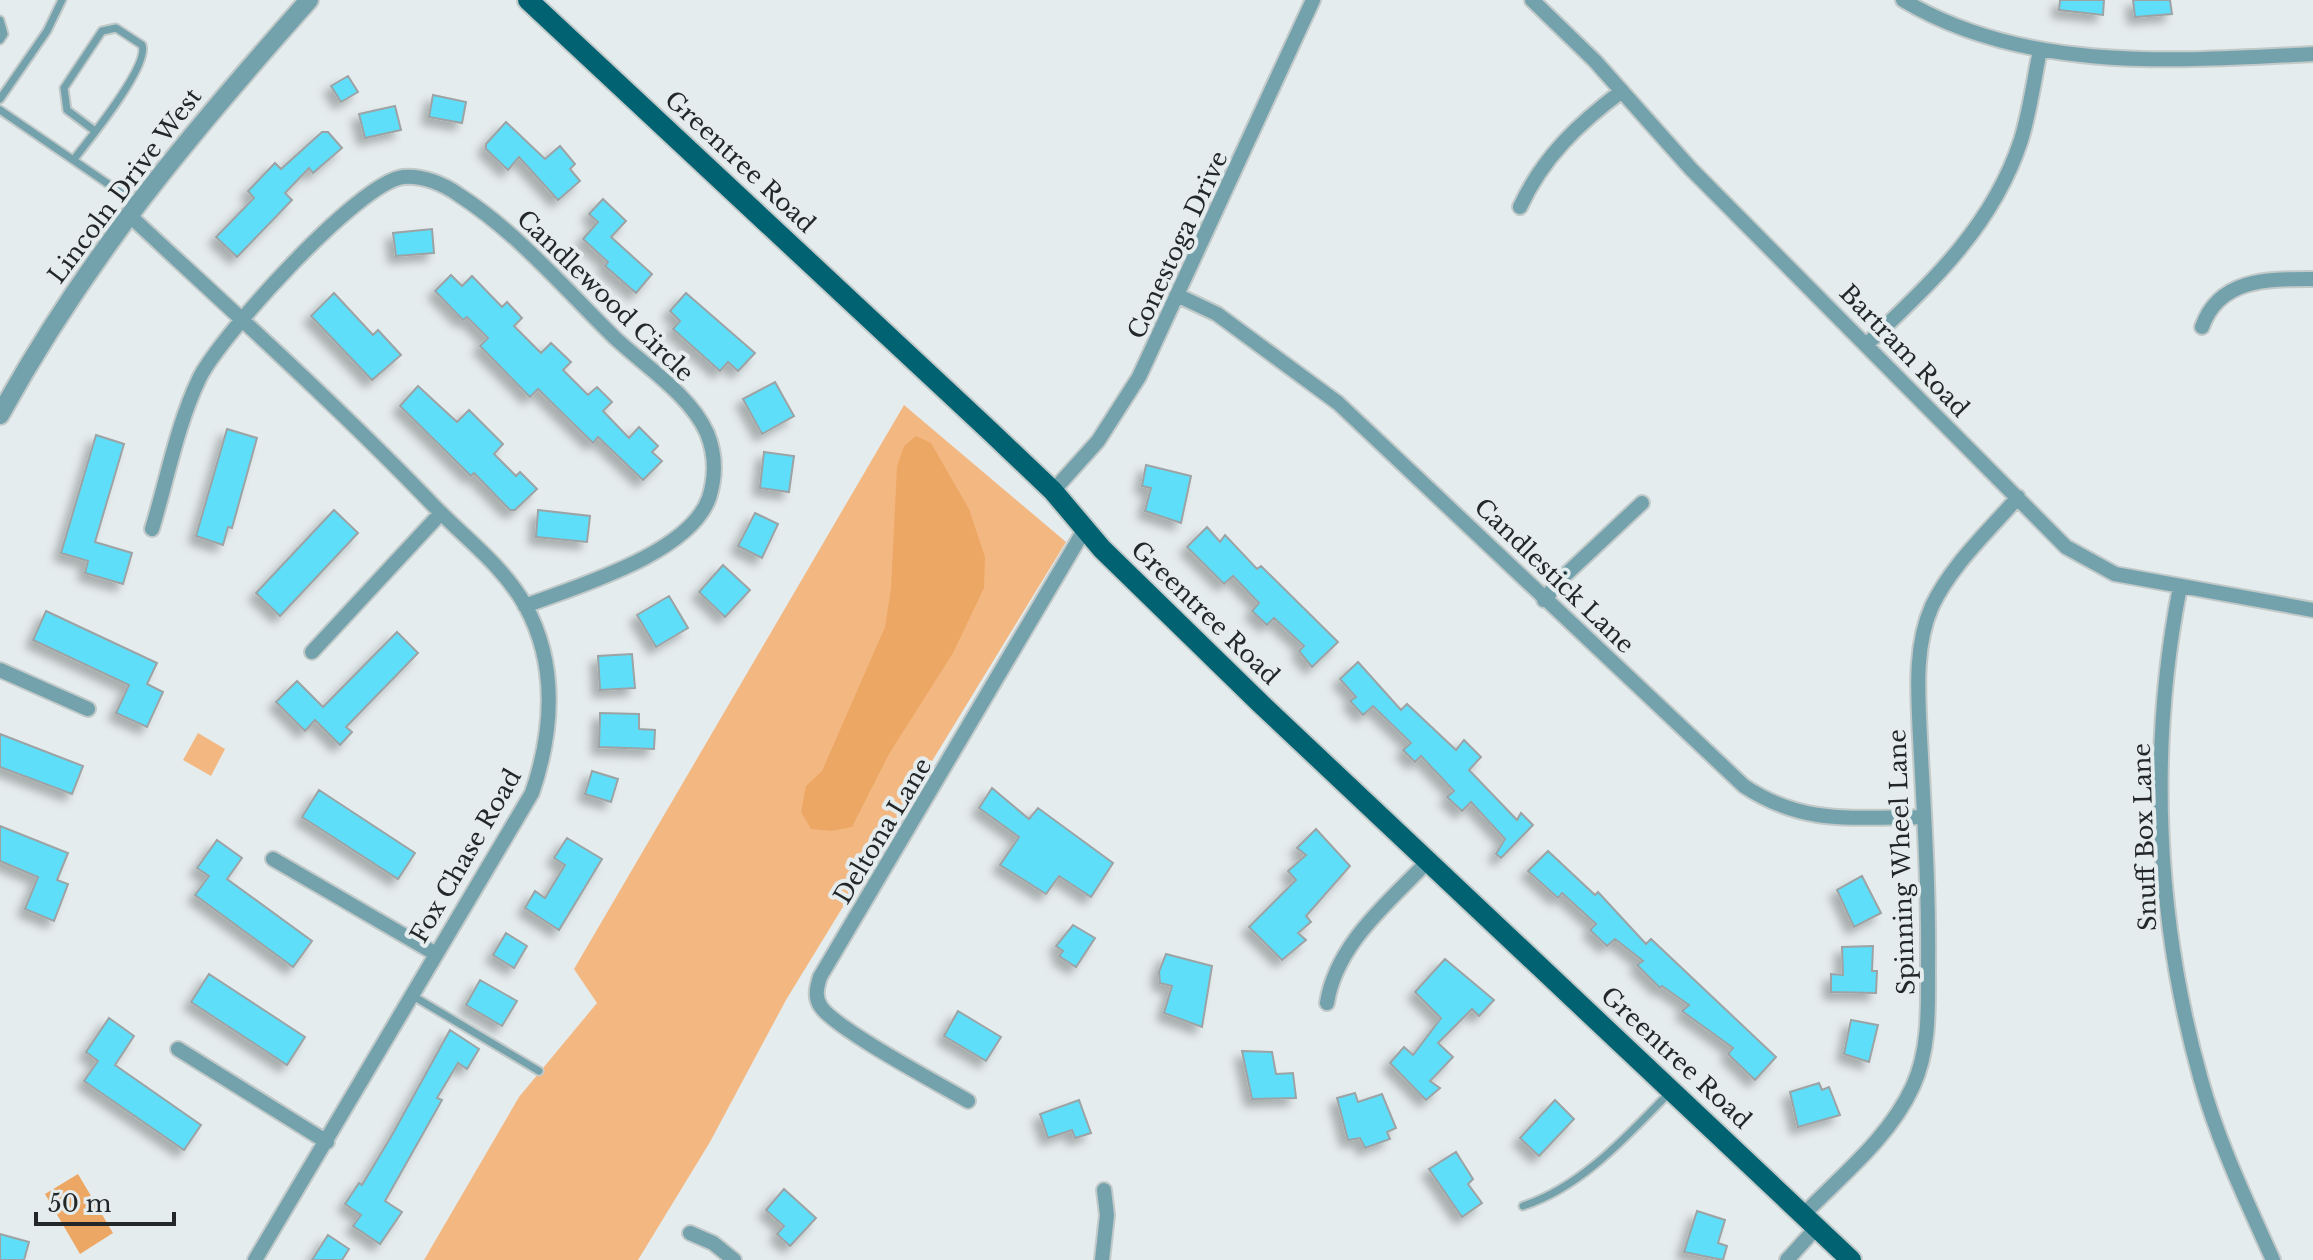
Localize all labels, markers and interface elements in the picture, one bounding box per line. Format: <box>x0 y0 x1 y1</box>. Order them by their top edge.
street label: Lincoln Drive West <box>42 83 207 289</box>
street label: Greentree Road <box>659 85 821 239</box>
street label: Conestoga Drive <box>1121 146 1234 343</box>
street label: Candlewood Circle <box>511 204 700 387</box>
street label: Bartram Road <box>1834 278 1975 423</box>
street label: Candlestick Lane <box>1469 492 1640 659</box>
street label: Greentree Road <box>1125 535 1285 691</box>
street label: Spinning Wheel Lane <box>1882 729 1921 995</box>
street label: Snuff Box Lane <box>2127 742 2162 932</box>
street label: Deltona Lane <box>828 753 937 909</box>
street label: Fox Chase Road <box>404 764 527 948</box>
street label: Greentree Road <box>1595 981 1757 1135</box>
scale bar <box>36 1176 174 1226</box>
text: 50 m <box>48 1189 112 1218</box>

